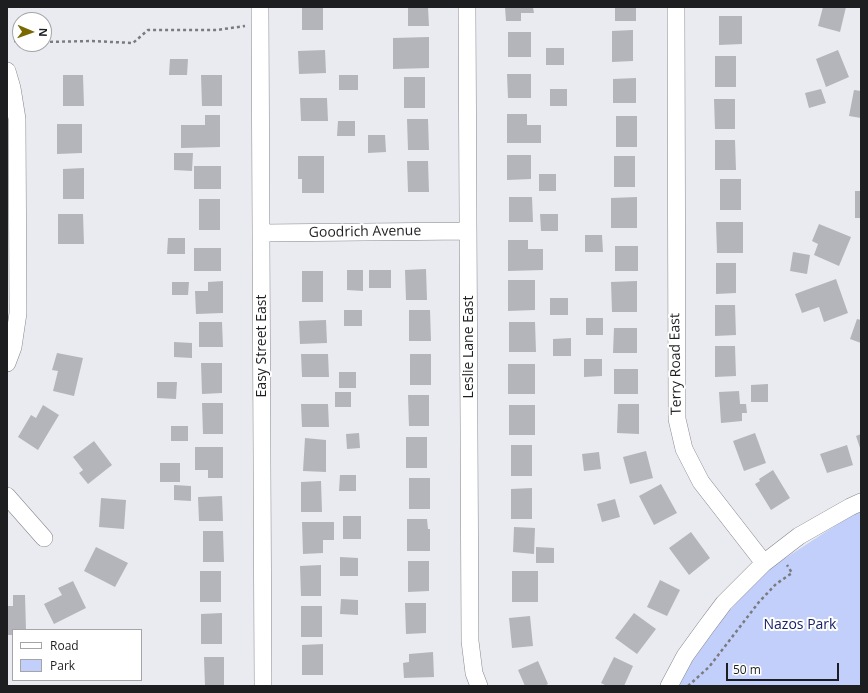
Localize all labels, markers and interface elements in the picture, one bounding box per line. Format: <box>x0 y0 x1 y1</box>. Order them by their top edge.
north arrow <box>12 12 52 52</box>
text: N <box>36 28 51 37</box>
street label: Goodrich Avenue <box>309 223 421 241</box>
street label: Easy Street East <box>254 295 270 397</box>
street label: Leslie Lane East <box>461 296 477 398</box>
street label: Terry Road East <box>667 313 685 415</box>
park label: Nazos Park <box>764 617 836 633</box>
legend <box>12 629 142 681</box>
text: Road <box>50 637 79 654</box>
scale bar <box>728 655 841 681</box>
text: Park <box>50 657 75 674</box>
text: 50 m <box>733 661 761 678</box>

